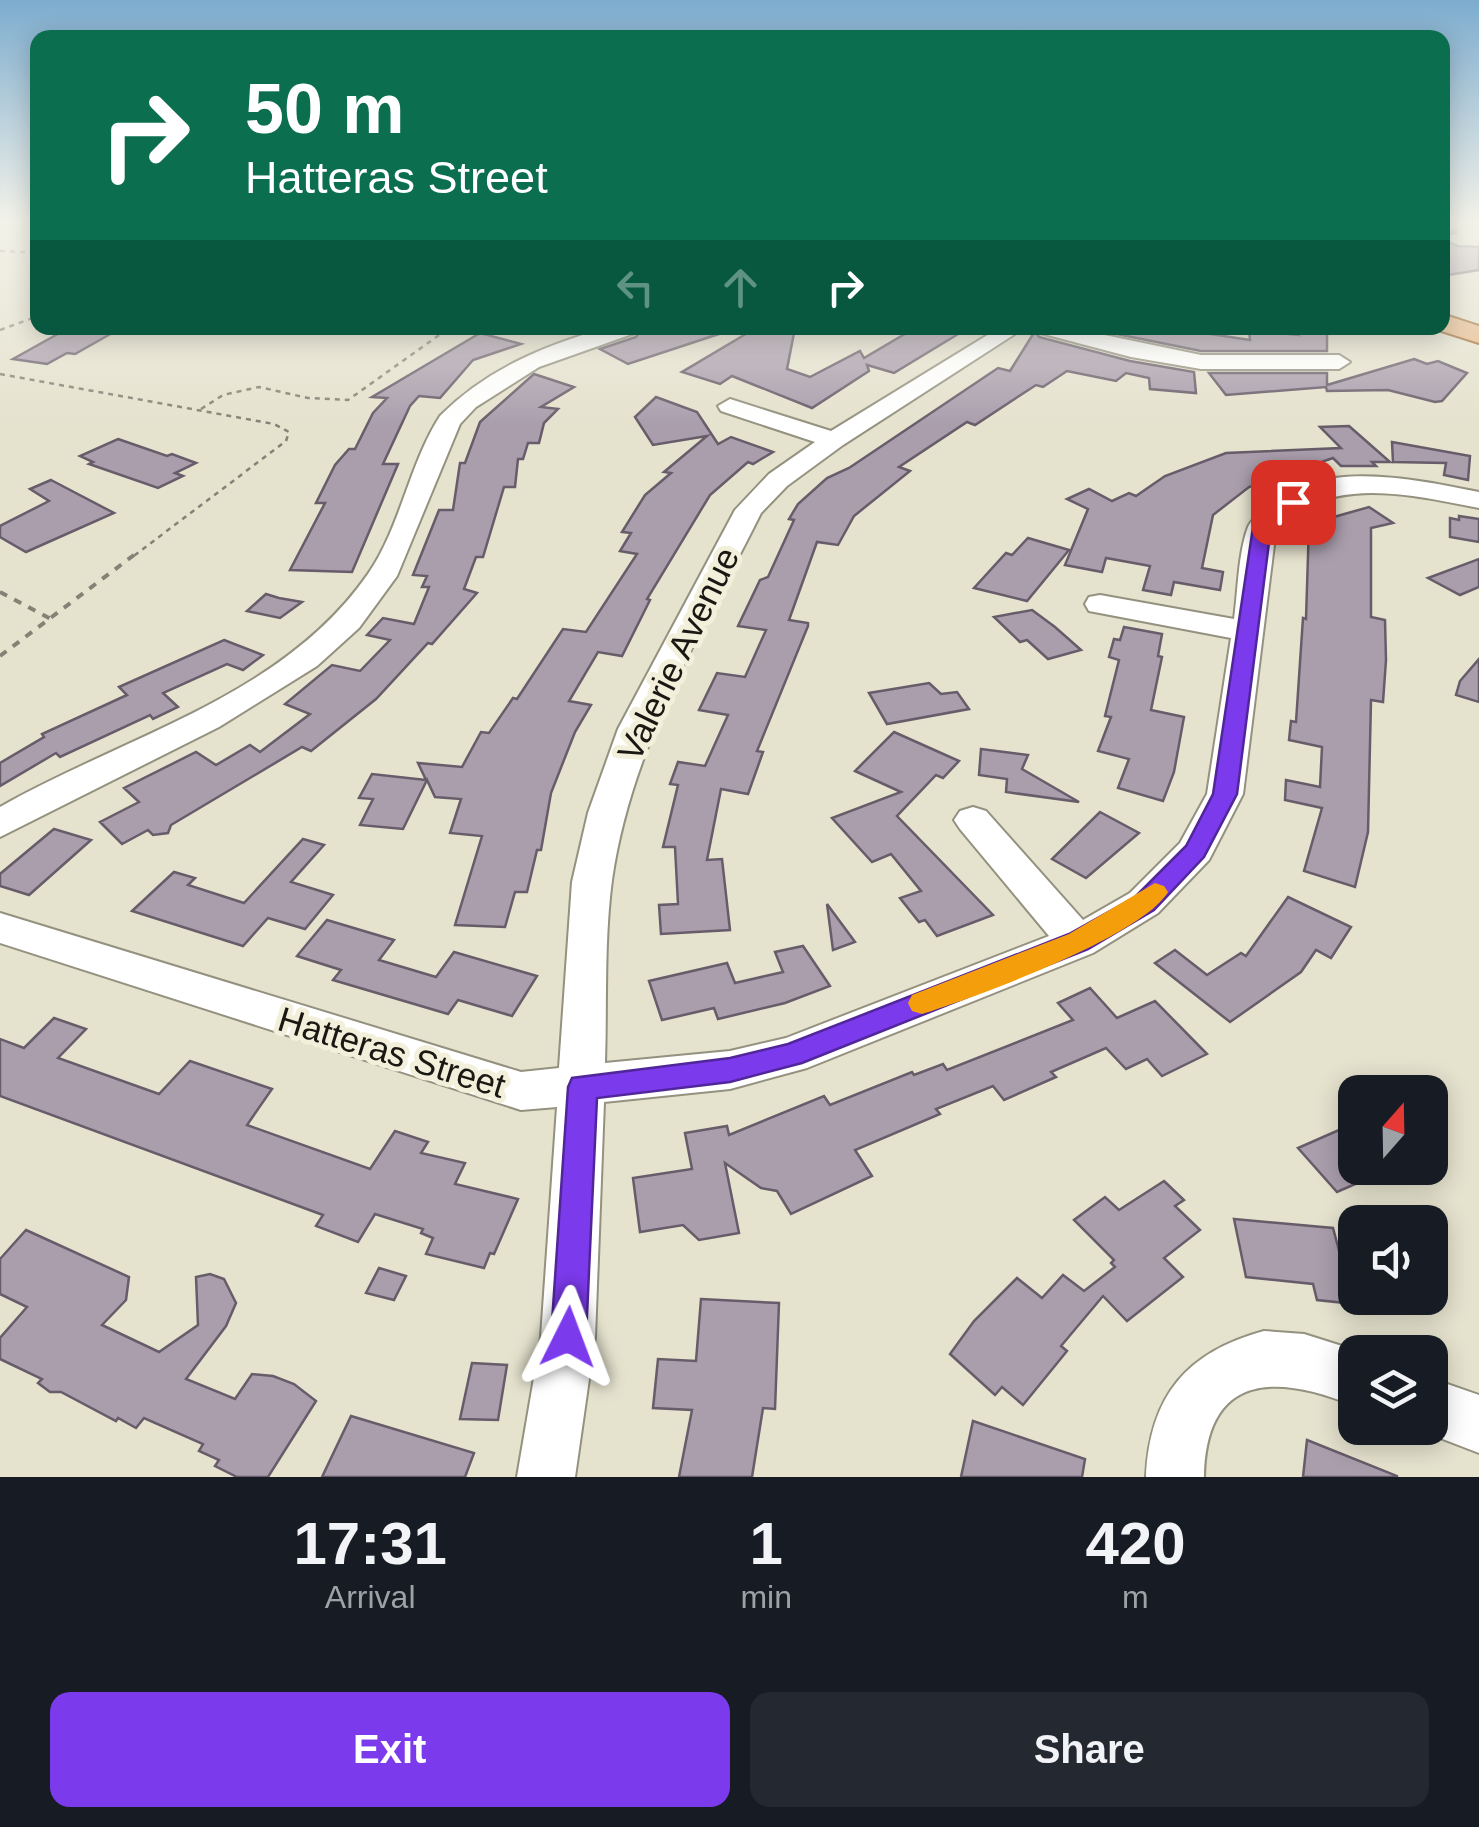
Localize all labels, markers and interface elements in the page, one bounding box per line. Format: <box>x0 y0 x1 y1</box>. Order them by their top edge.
icon: right <box>80 70 210 200</box>
text: 50 m <box>245 70 405 148</box>
text: Hatteras Street <box>245 152 548 203</box>
icon: left <box>608 260 663 315</box>
icon: ahead <box>713 260 768 315</box>
icon: right <box>818 260 873 315</box>
pin <box>1251 460 1336 545</box>
icon: arrive <box>1266 475 1321 530</box>
street label: Valerie Avenue <box>610 541 746 767</box>
street label: Hatteras Street <box>274 999 511 1105</box>
north arrow <box>1338 1075 1448 1185</box>
map controls <box>1338 1075 1448 1445</box>
button: sound <box>1338 1205 1448 1315</box>
position arrow <box>516 1285 620 1389</box>
button: layers <box>1338 1335 1448 1445</box>
text: 17:31 <box>293 1510 447 1577</box>
text: 1 <box>749 1510 783 1577</box>
text: 420 <box>1085 1510 1186 1577</box>
text: Arrival <box>325 1579 416 1615</box>
text: min <box>740 1579 792 1615</box>
text: m <box>1122 1579 1149 1615</box>
button: Exit <box>50 1692 730 1807</box>
button: Share <box>750 1692 1429 1807</box>

